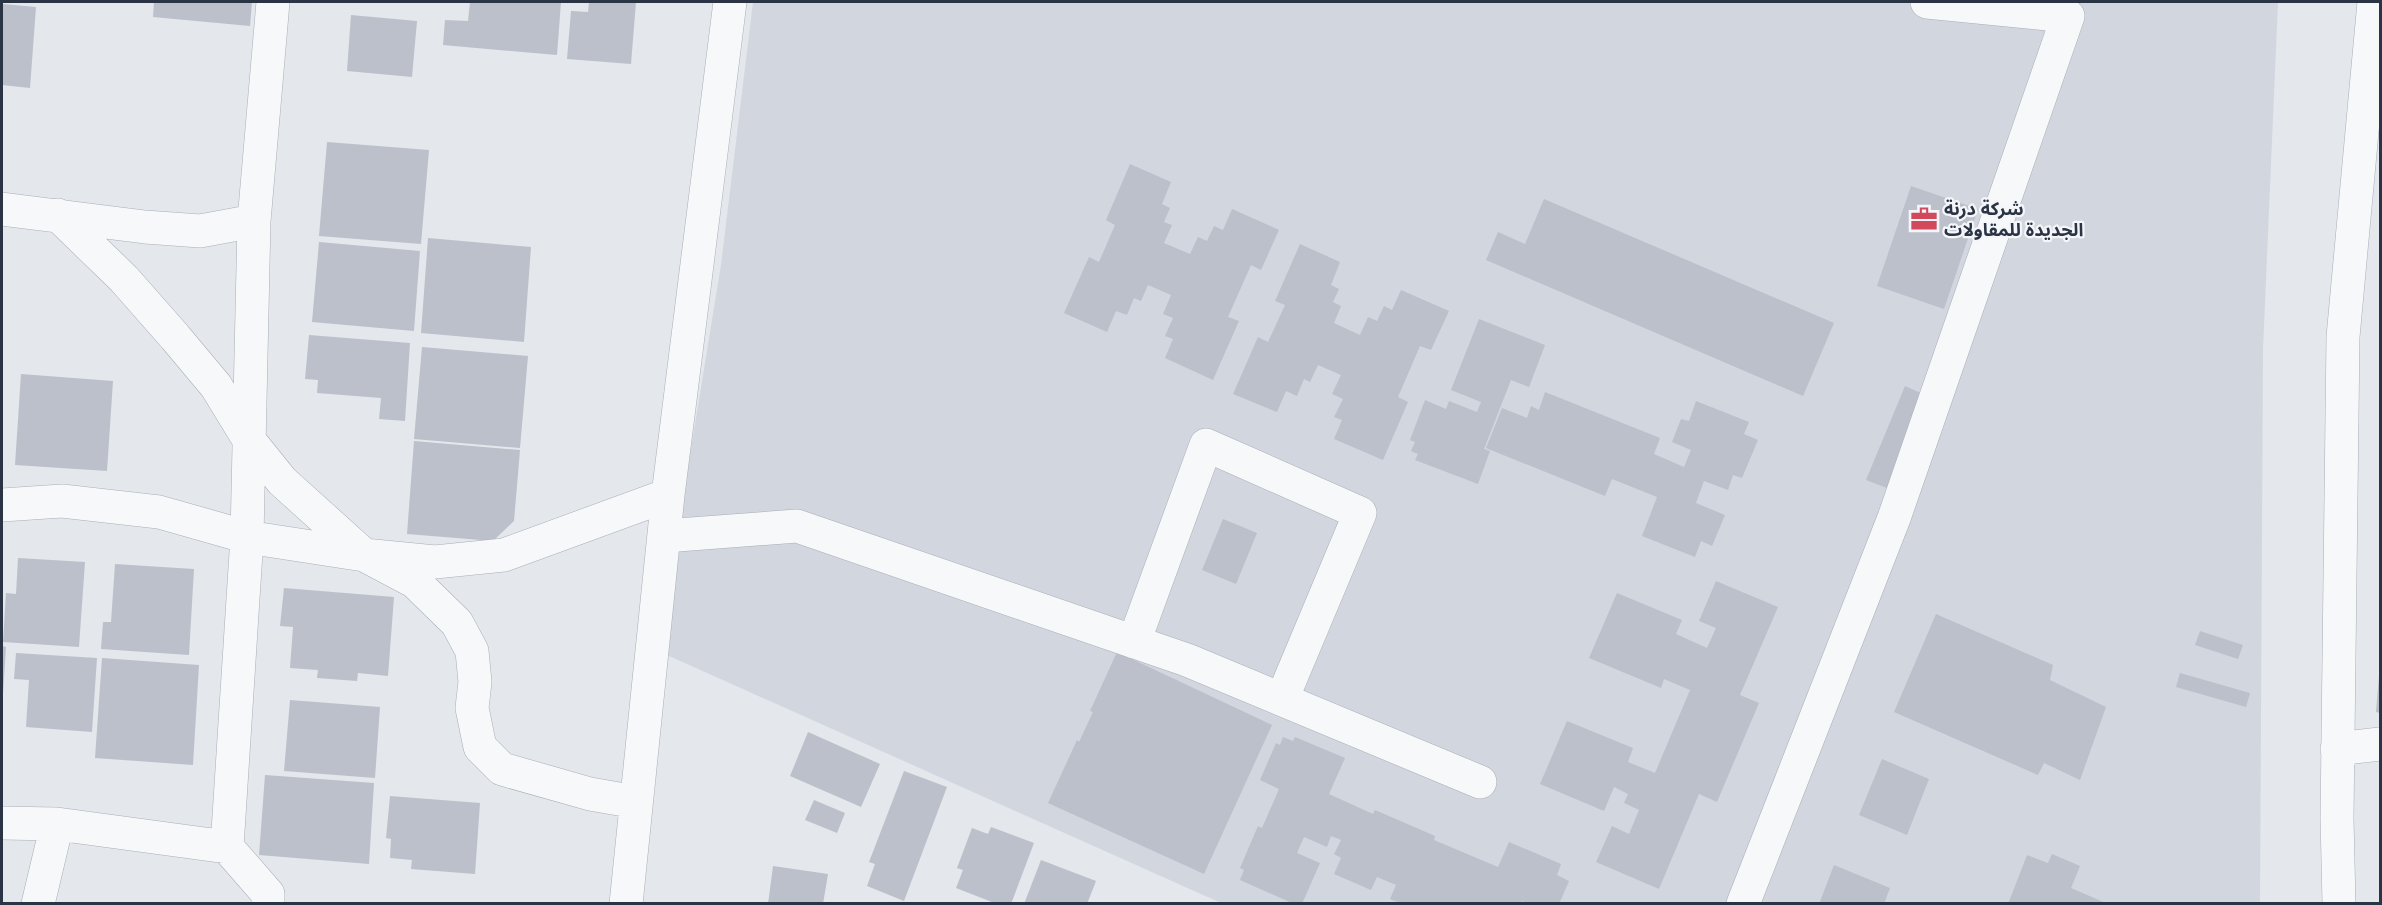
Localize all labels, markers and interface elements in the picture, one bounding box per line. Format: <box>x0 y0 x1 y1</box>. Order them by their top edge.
place label: شركة درنة الجديدة للمقاولات <box>1944 199 2083 240</box>
office icon: شركة درنة الجديدة للمقاولات <box>1909 204 1939 234</box>

